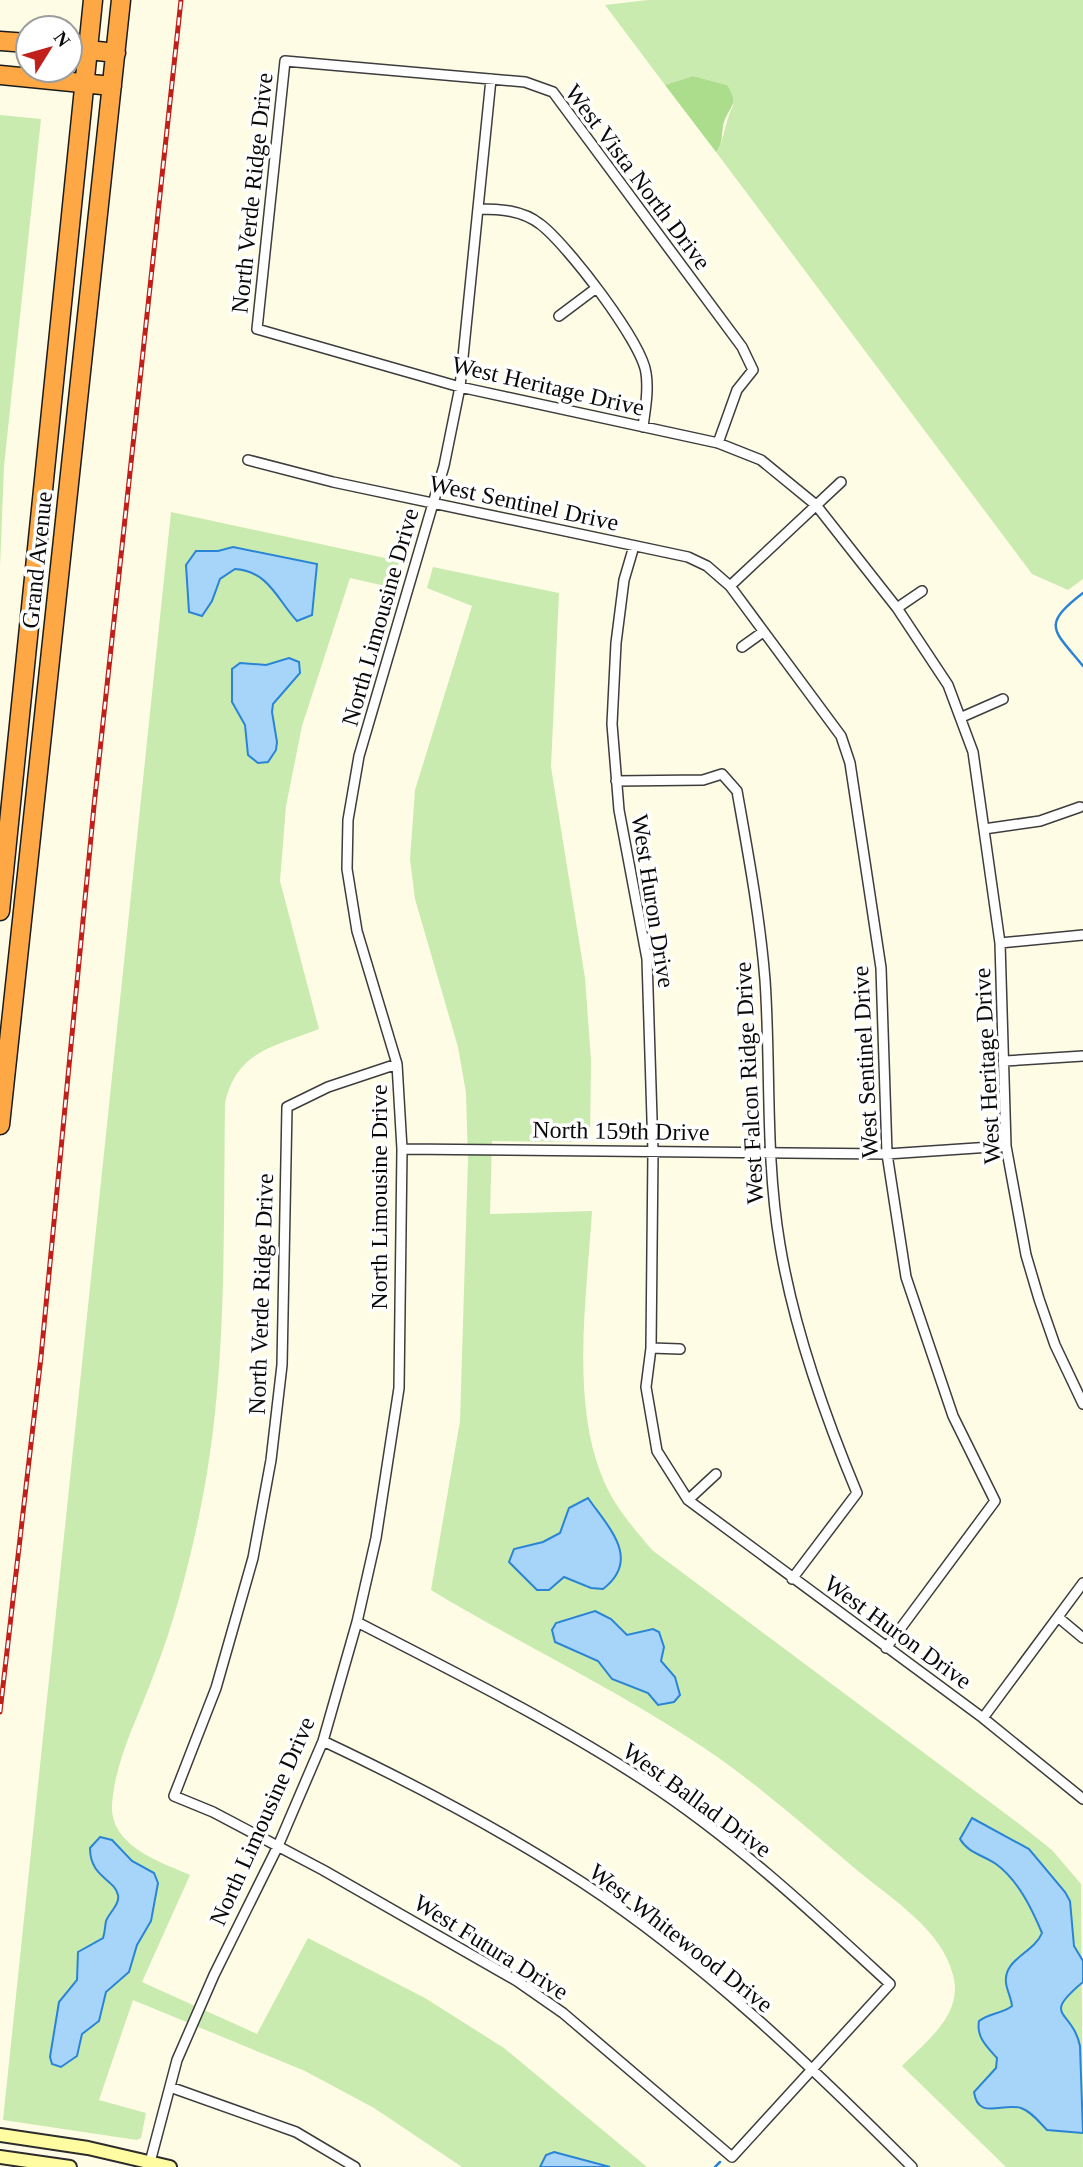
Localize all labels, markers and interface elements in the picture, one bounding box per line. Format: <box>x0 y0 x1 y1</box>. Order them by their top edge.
north arrow <box>14 14 84 84</box>
text: N <box>50 27 75 51</box>
street label: North Verde Ridge Drive <box>226 72 278 314</box>
street label: West Vista North Drive <box>560 79 716 275</box>
street label: West Heritage Drive <box>449 351 647 421</box>
street label: West Sentinel Drive <box>427 470 621 536</box>
street label: Grand Avenue <box>17 490 57 630</box>
street label: North Limousine Drive <box>336 505 424 729</box>
street label: West Huron Drive <box>626 812 680 990</box>
street label: West Falcon Ridge Drive <box>730 961 768 1205</box>
street label: West Sentinel Drive <box>847 965 883 1159</box>
street label: West Heritage Drive <box>969 967 1005 1165</box>
street label: North Limousine Drive <box>366 1084 392 1310</box>
street label: North 159th Drive <box>532 1116 710 1146</box>
street label: North Verde Ridge Drive <box>244 1173 278 1415</box>
street label: West Huron Drive <box>819 1570 977 1694</box>
street label: North Limousine Drive <box>204 1713 320 1929</box>
street label: West Ballad Drive <box>618 1738 776 1862</box>
street label: West Whitewood Drive <box>584 1858 778 2018</box>
street label: West Futura Drive <box>409 1889 573 2005</box>

